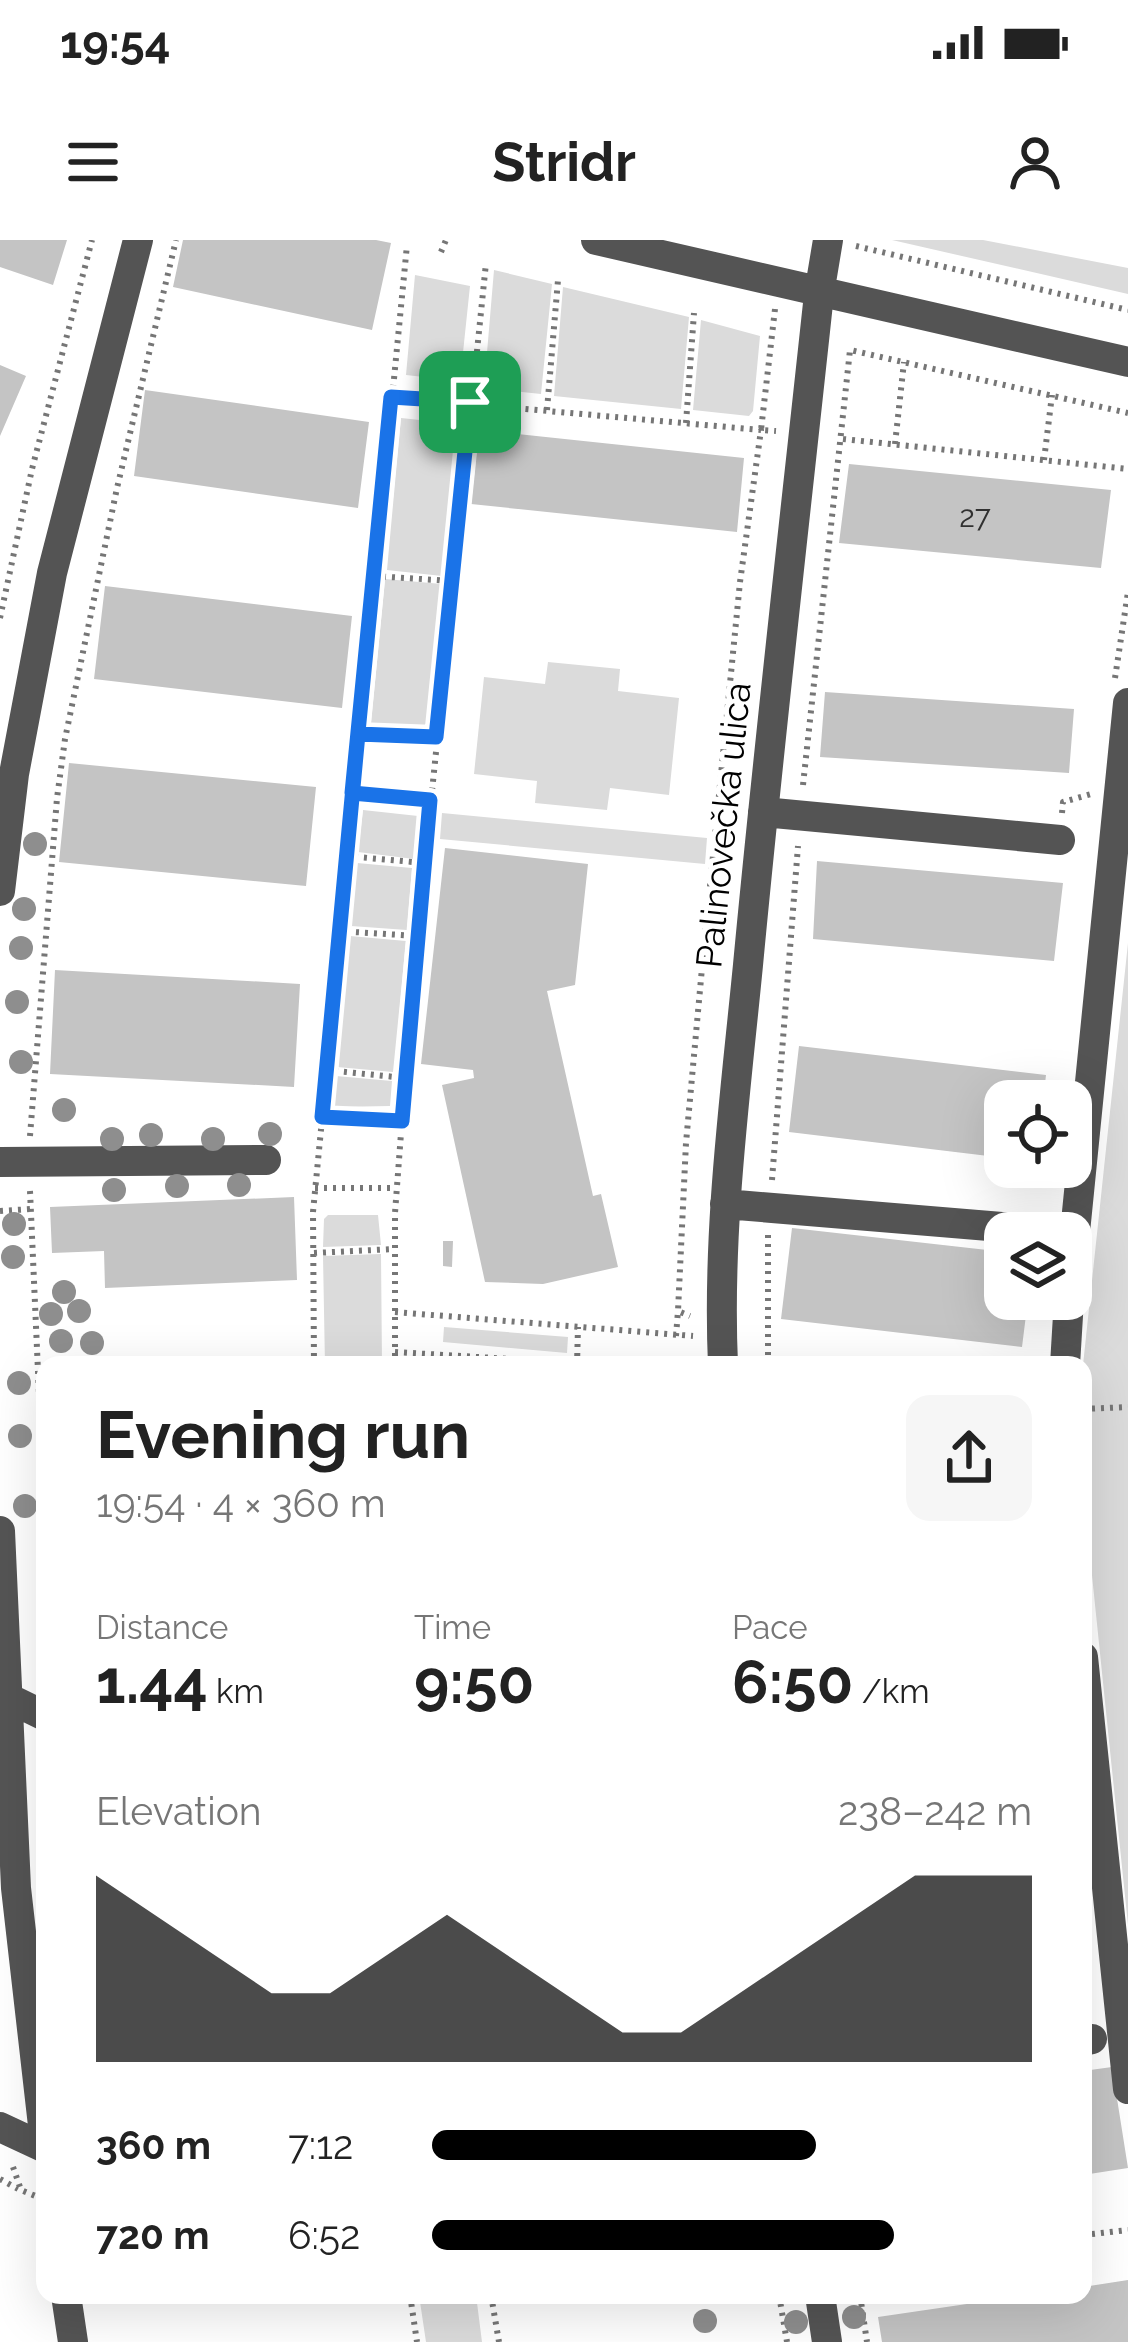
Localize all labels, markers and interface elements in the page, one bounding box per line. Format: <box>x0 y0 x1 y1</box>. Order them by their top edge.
text: 19:54 <box>60 16 170 69</box>
icon: menu <box>60 129 126 195</box>
icon: person <box>1002 129 1068 195</box>
text: Stridr <box>492 130 636 194</box>
pin <box>419 351 521 453</box>
icon: arrive <box>437 369 503 435</box>
house number: 27 <box>959 499 991 534</box>
street label: Palinovečka ulica <box>687 680 759 970</box>
map controls <box>984 1080 1092 1320</box>
button: locate <box>984 1080 1092 1188</box>
button: layers <box>984 1212 1092 1320</box>
button: share <box>906 1395 1032 1521</box>
text: Evening run <box>96 1396 470 1473</box>
text: 19:54 · 4 × 360 m <box>96 1480 386 1526</box>
text: Distance <box>96 1608 228 1647</box>
text: Time <box>414 1608 491 1647</box>
text: Pace <box>732 1608 808 1647</box>
text: 1.44 <box>96 1647 208 1717</box>
text: 9:50 <box>414 1647 534 1717</box>
text: 6:50 <box>732 1647 853 1717</box>
text: km <box>208 1672 264 1711</box>
text: /km <box>853 1672 930 1711</box>
text: Elevation <box>96 1788 262 1834</box>
text: 238–242 m <box>838 1788 1032 1834</box>
text: 360 m <box>96 2122 211 2168</box>
text: 7:12 <box>288 2122 353 2168</box>
text: 720 m <box>96 2212 210 2258</box>
text: 6:52 <box>288 2212 360 2258</box>

